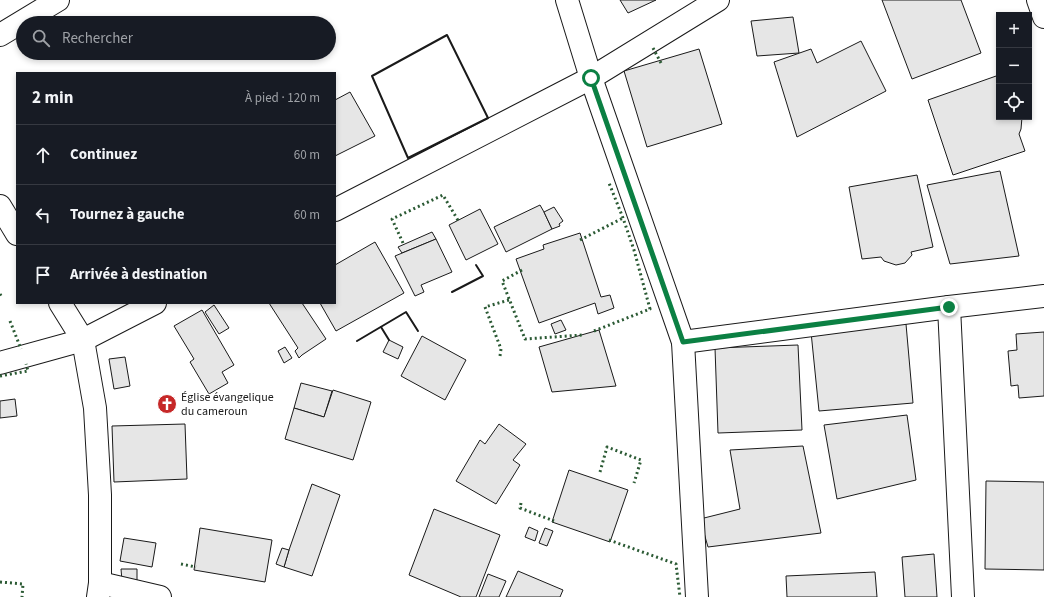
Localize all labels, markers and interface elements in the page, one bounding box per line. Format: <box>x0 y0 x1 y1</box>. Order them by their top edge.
map controls <box>996 12 1032 120</box>
button: + <box>996 12 1032 48</box>
search box <box>16 16 336 60</box>
icon: search <box>30 27 52 49</box>
text: Rechercher <box>62 28 133 49</box>
button: − <box>996 48 1032 84</box>
route start <box>582 69 600 87</box>
button: locate <box>996 84 1032 120</box>
text: 2 min <box>32 86 73 110</box>
text: À pied · 120 m <box>245 89 320 107</box>
icon: ahead <box>32 144 54 166</box>
text: Continuez <box>70 144 137 165</box>
text: 60 m <box>294 146 320 164</box>
icon: left <box>32 204 54 226</box>
text: Tournez à gauche <box>70 204 185 225</box>
text: 60 m <box>294 206 320 224</box>
icon: arrive <box>32 264 54 286</box>
text: Arrivée à destination <box>70 264 207 285</box>
route end <box>940 298 958 316</box>
place label: Église évangelique du cameroun <box>181 389 274 420</box>
church icon: Église évangelique du cameroun <box>156 393 178 415</box>

